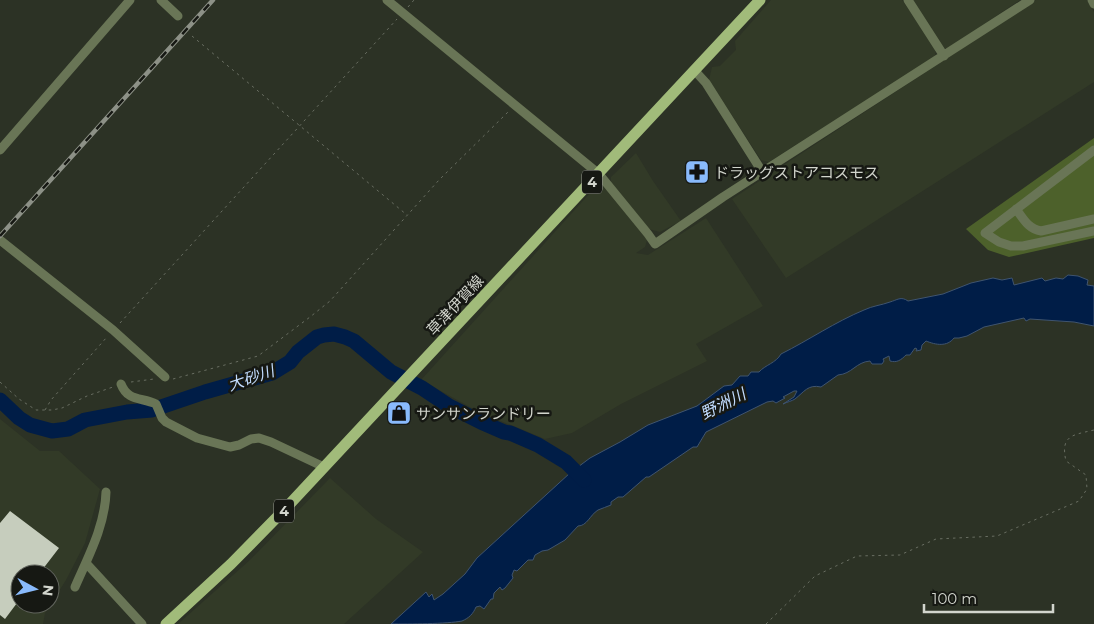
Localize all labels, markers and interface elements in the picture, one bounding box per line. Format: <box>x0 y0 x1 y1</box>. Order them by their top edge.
pharmacy icon: ドラッグストアコスモス <box>684 159 710 185</box>
place label: ドラッグストアコスモス <box>714 163 879 182</box>
road number: 4 <box>582 170 602 193</box>
street label: 草津伊賀線 <box>422 271 488 339</box>
water label: 大砂川 <box>225 361 279 395</box>
water label: 野洲川 <box>697 384 750 423</box>
shop icon: サンサンランドリー <box>386 400 412 426</box>
place label: サンサンランドリー <box>416 404 551 423</box>
road number: 4 <box>274 500 294 522</box>
north arrow <box>10 564 60 614</box>
scale bar <box>924 582 1053 614</box>
text: N <box>38 584 58 597</box>
text: 100 m <box>932 589 977 608</box>

